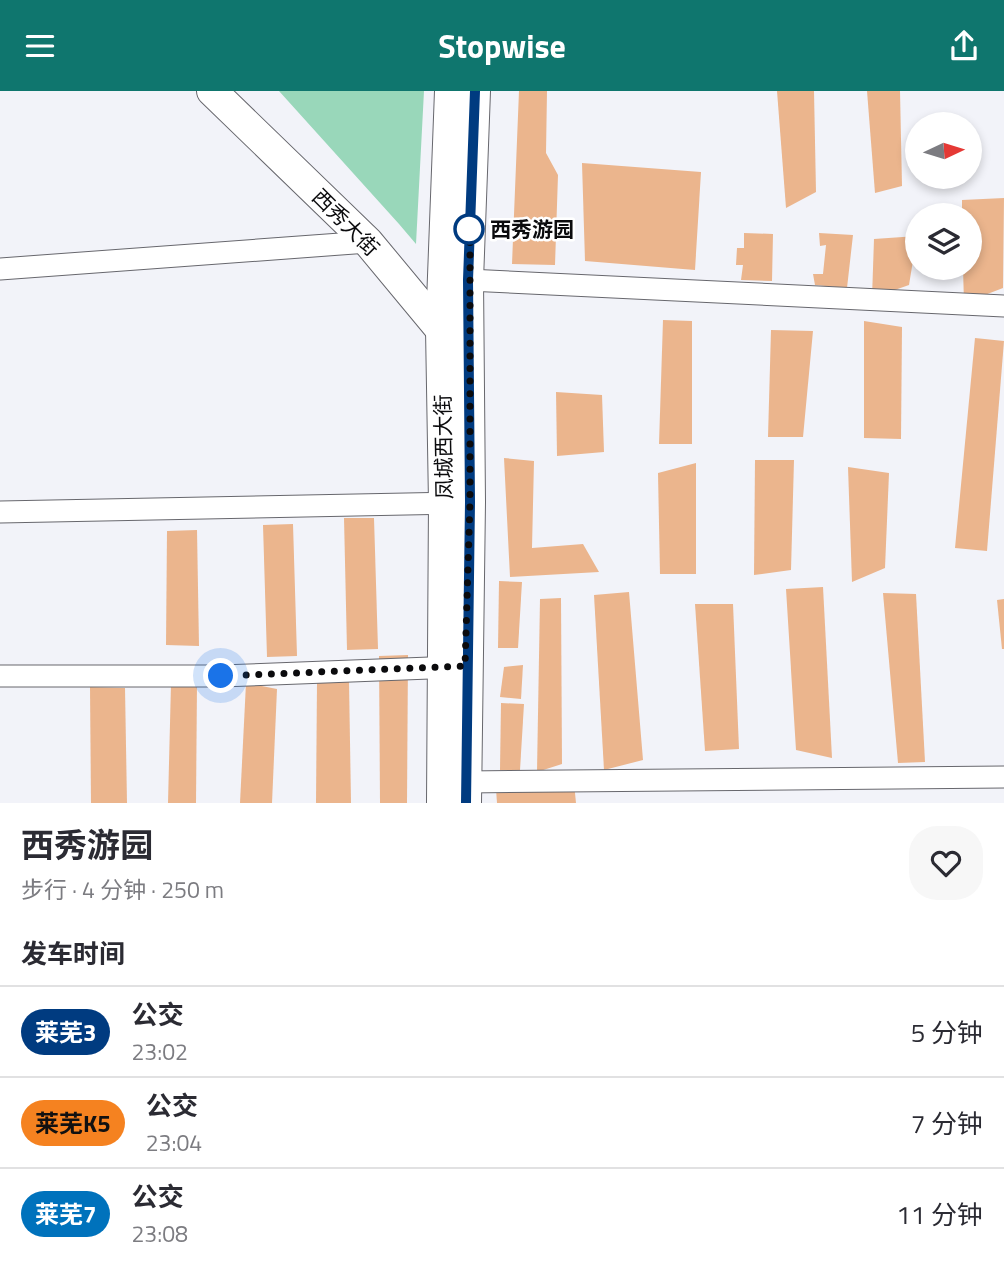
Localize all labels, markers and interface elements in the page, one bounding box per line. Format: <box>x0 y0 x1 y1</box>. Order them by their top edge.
text: Stopwise <box>438 22 566 70</box>
icon: menu <box>21 27 59 65</box>
icon: share <box>945 27 983 65</box>
north arrow <box>905 112 982 189</box>
map controls <box>905 112 982 280</box>
street label: 西秀大街 <box>305 181 387 263</box>
button: layers <box>905 203 982 280</box>
place label: 西秀游园 <box>490 213 574 245</box>
marker: 西秀游园 <box>454 214 484 244</box>
street label: 凤城西大街 <box>426 394 460 500</box>
your location <box>203 658 238 693</box>
text: 西秀游园 <box>21 820 153 870</box>
button: heart <box>909 826 983 900</box>
text: 步行 · 4 分钟 · 250 m <box>21 872 224 907</box>
text: 发车时间 <box>21 934 125 973</box>
text: 公交 <box>131 995 183 1034</box>
text: 5 分钟 <box>911 1013 983 1052</box>
text: 莱芜3 <box>35 1014 96 1050</box>
text: 23:02 <box>131 1034 188 1069</box>
text: 公交 <box>146 1086 198 1125</box>
text: 7 分钟 <box>911 1104 983 1143</box>
text: 莱芜K5 <box>35 1105 111 1141</box>
text: 23:04 <box>146 1125 202 1160</box>
text: 公交 <box>131 1177 183 1216</box>
text: 11 分钟 <box>896 1195 983 1234</box>
text: 莱芜7 <box>35 1196 96 1232</box>
text: 23:08 <box>131 1216 188 1251</box>

